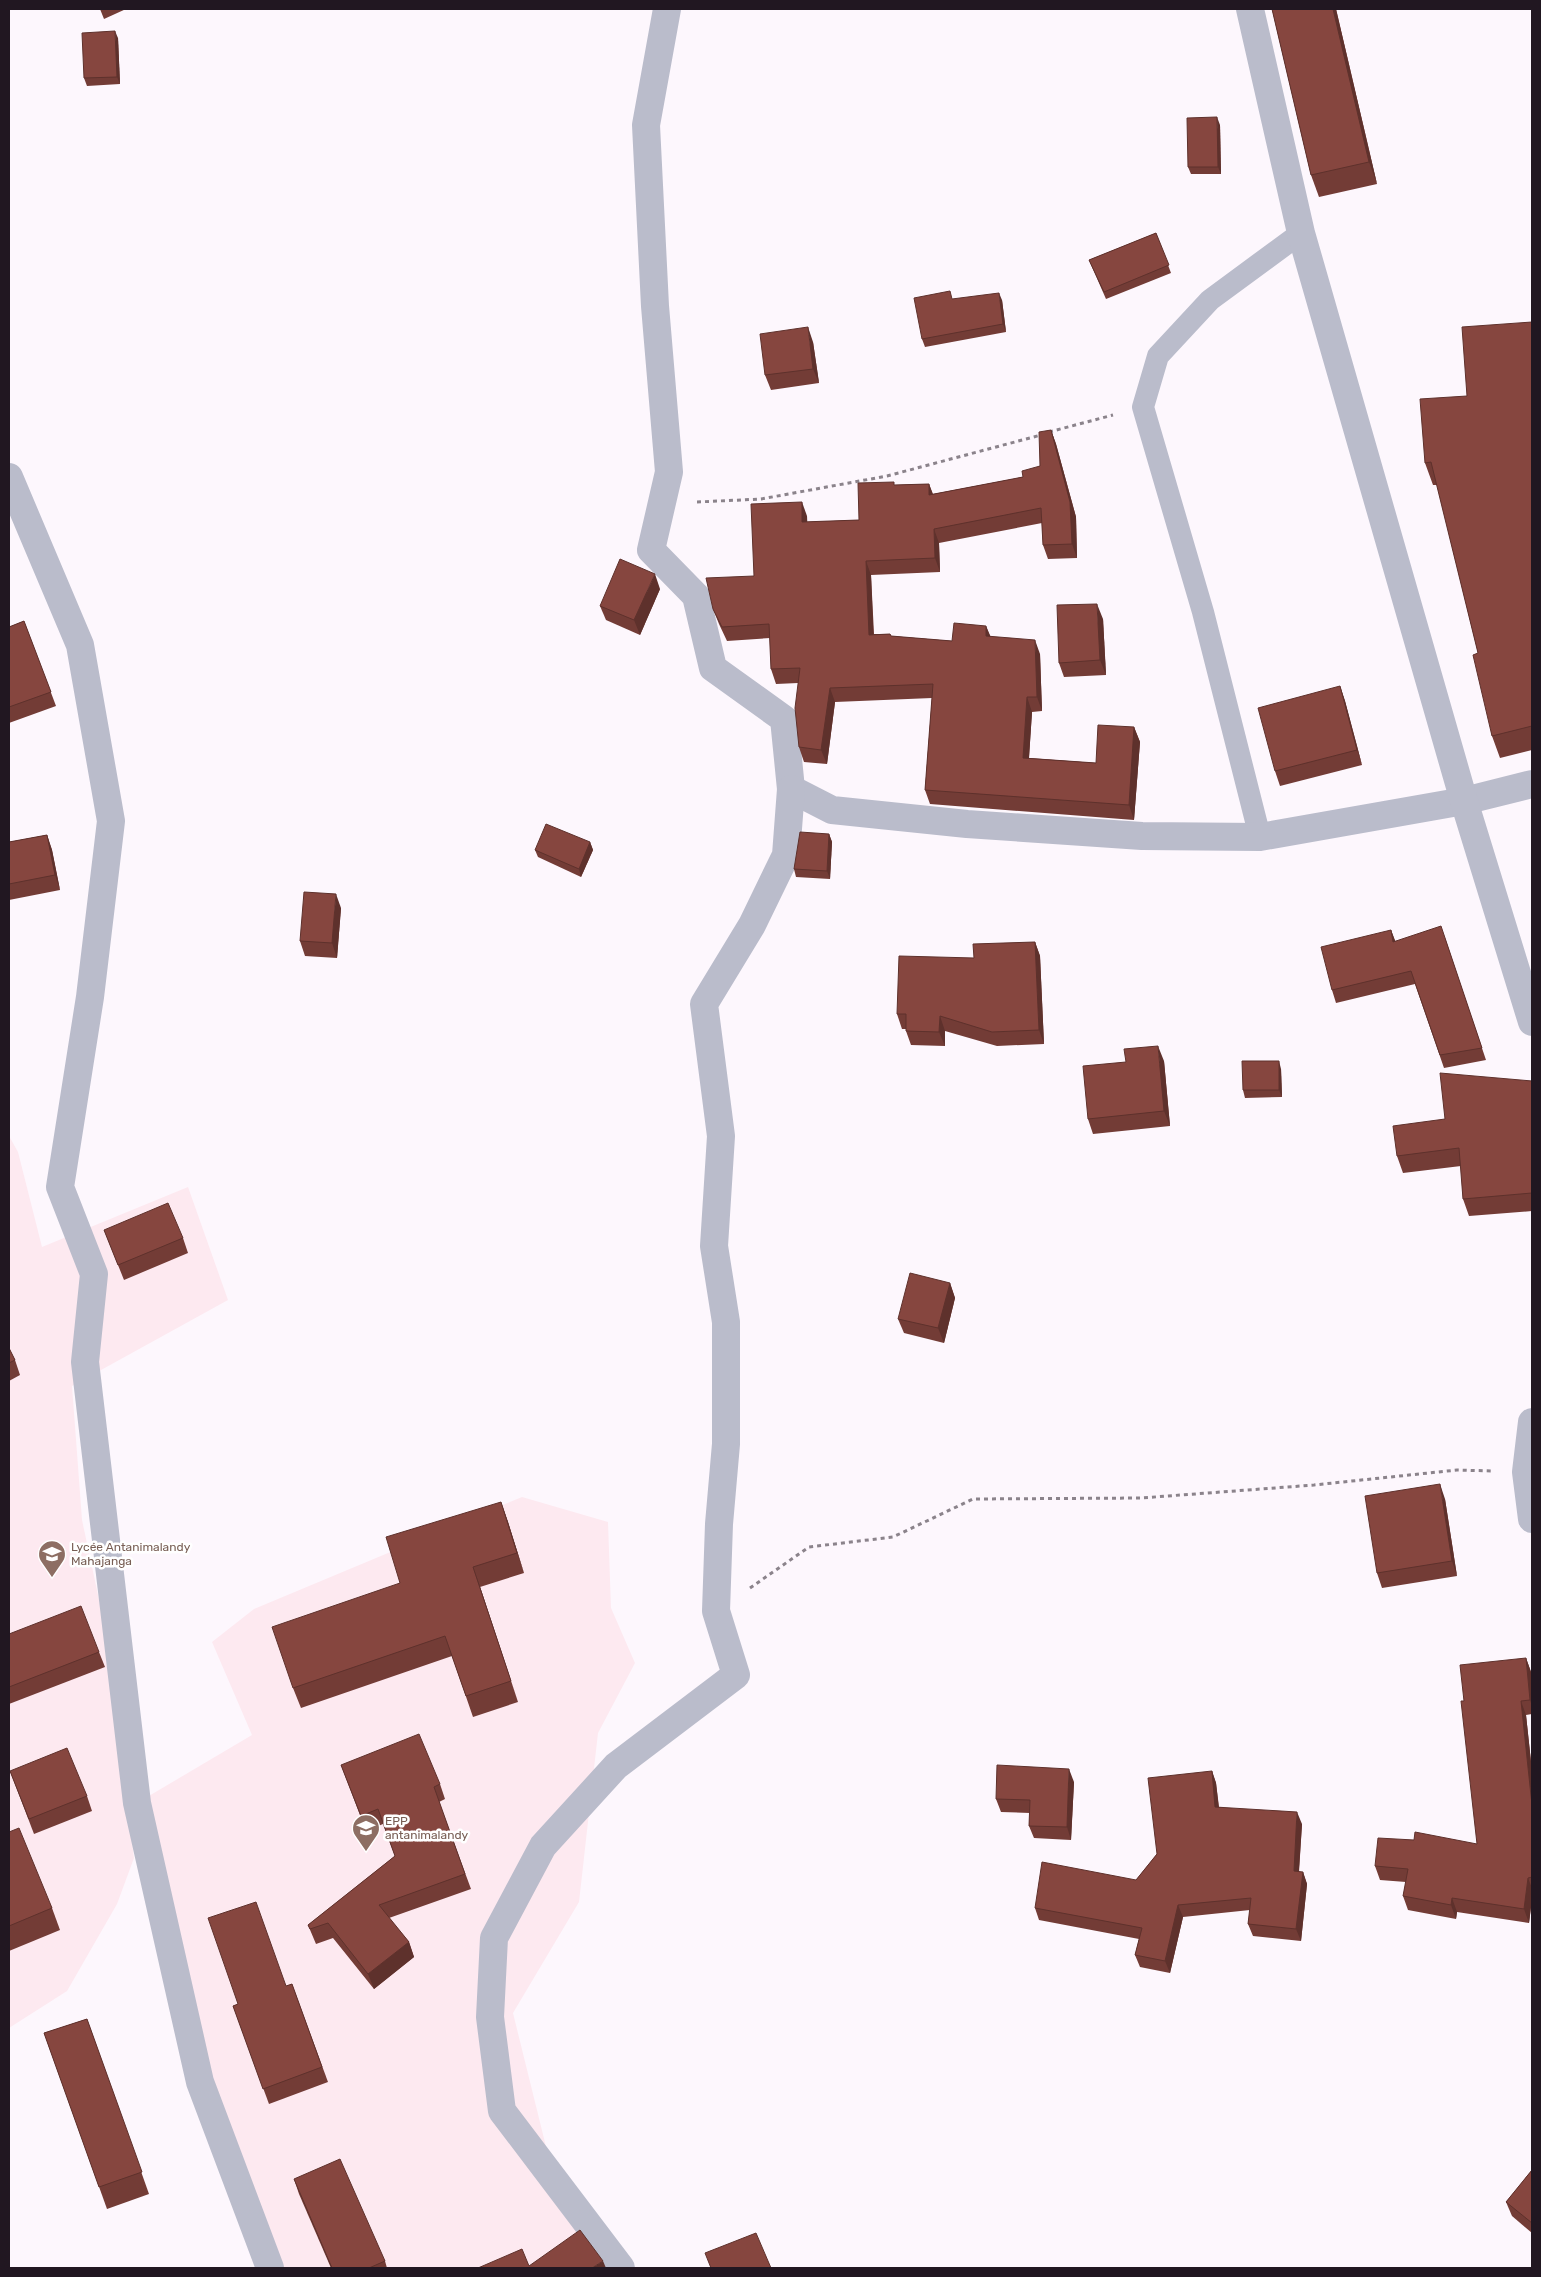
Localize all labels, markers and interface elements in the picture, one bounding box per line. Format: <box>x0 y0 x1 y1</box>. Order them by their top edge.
school or university icon: Lycée Antanimalandy Mahajanga <box>37 1539 67 1578</box>
place label: Lycée Antanimalandy Mahajanga <box>71 1540 191 1568</box>
school or university icon: EPP antanimalandy <box>351 1813 381 1852</box>
place label: EPP antanimalandy <box>385 1814 469 1842</box>

